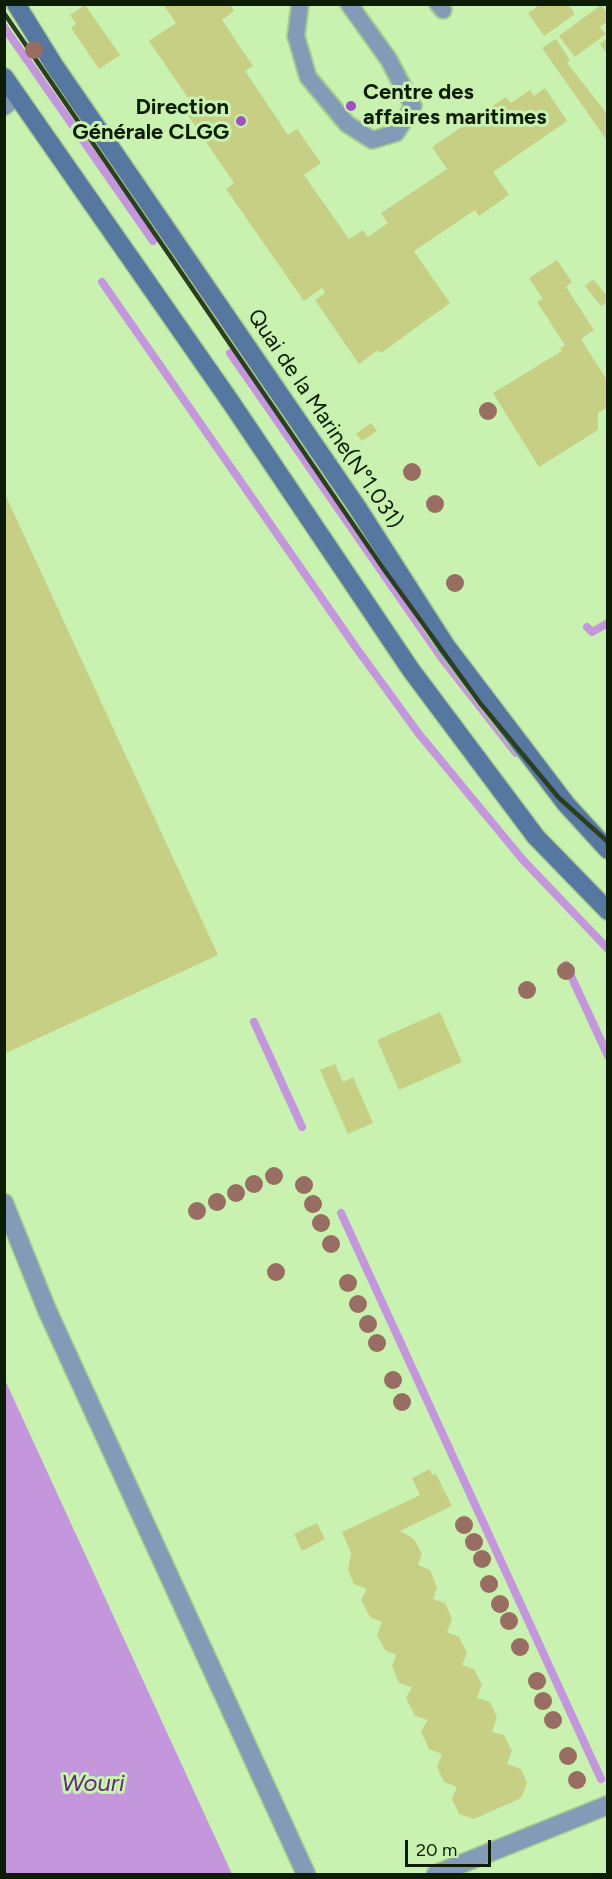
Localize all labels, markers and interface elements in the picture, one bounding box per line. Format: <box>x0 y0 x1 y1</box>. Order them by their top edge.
place label: Centre des affaires maritimes <box>363 80 547 132</box>
place label: Direction Générale CLGG <box>72 95 229 146</box>
marker: Centre des affaires maritimes <box>344 99 358 113</box>
marker: Direction Générale CLGG <box>234 114 248 128</box>
street label: Quai de la Marine(N°1.031) <box>242 304 408 534</box>
water label: Wouri <box>61 1770 125 1798</box>
scale bar <box>408 1828 494 1866</box>
text: 20 m <box>416 1839 457 1861</box>

